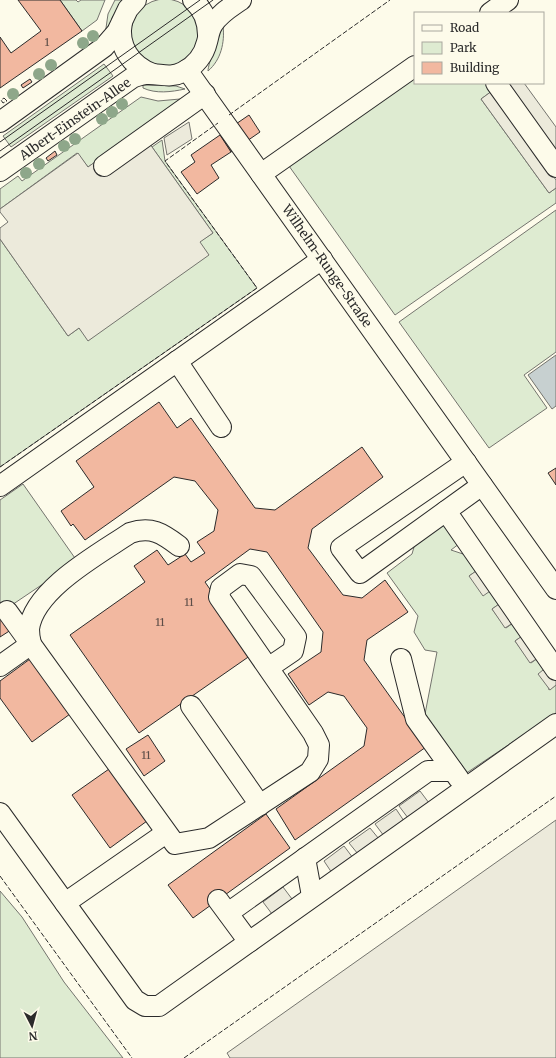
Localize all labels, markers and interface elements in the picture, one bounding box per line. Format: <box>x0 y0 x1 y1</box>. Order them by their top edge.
legend <box>414 12 544 84</box>
text: Road <box>450 20 479 35</box>
house number: 1 <box>45 35 50 49</box>
text: Park <box>450 40 477 55</box>
text: Building <box>450 60 500 75</box>
street label: Albert-Einstein-Allee <box>15 74 134 164</box>
street label: Wilhelm-Runge-Straße <box>278 201 376 331</box>
house number: 11 <box>184 595 194 609</box>
house number: 11 <box>155 615 165 629</box>
house number: 11 <box>141 748 151 762</box>
north arrow <box>12 1006 52 1046</box>
text: N <box>28 1029 38 1043</box>

